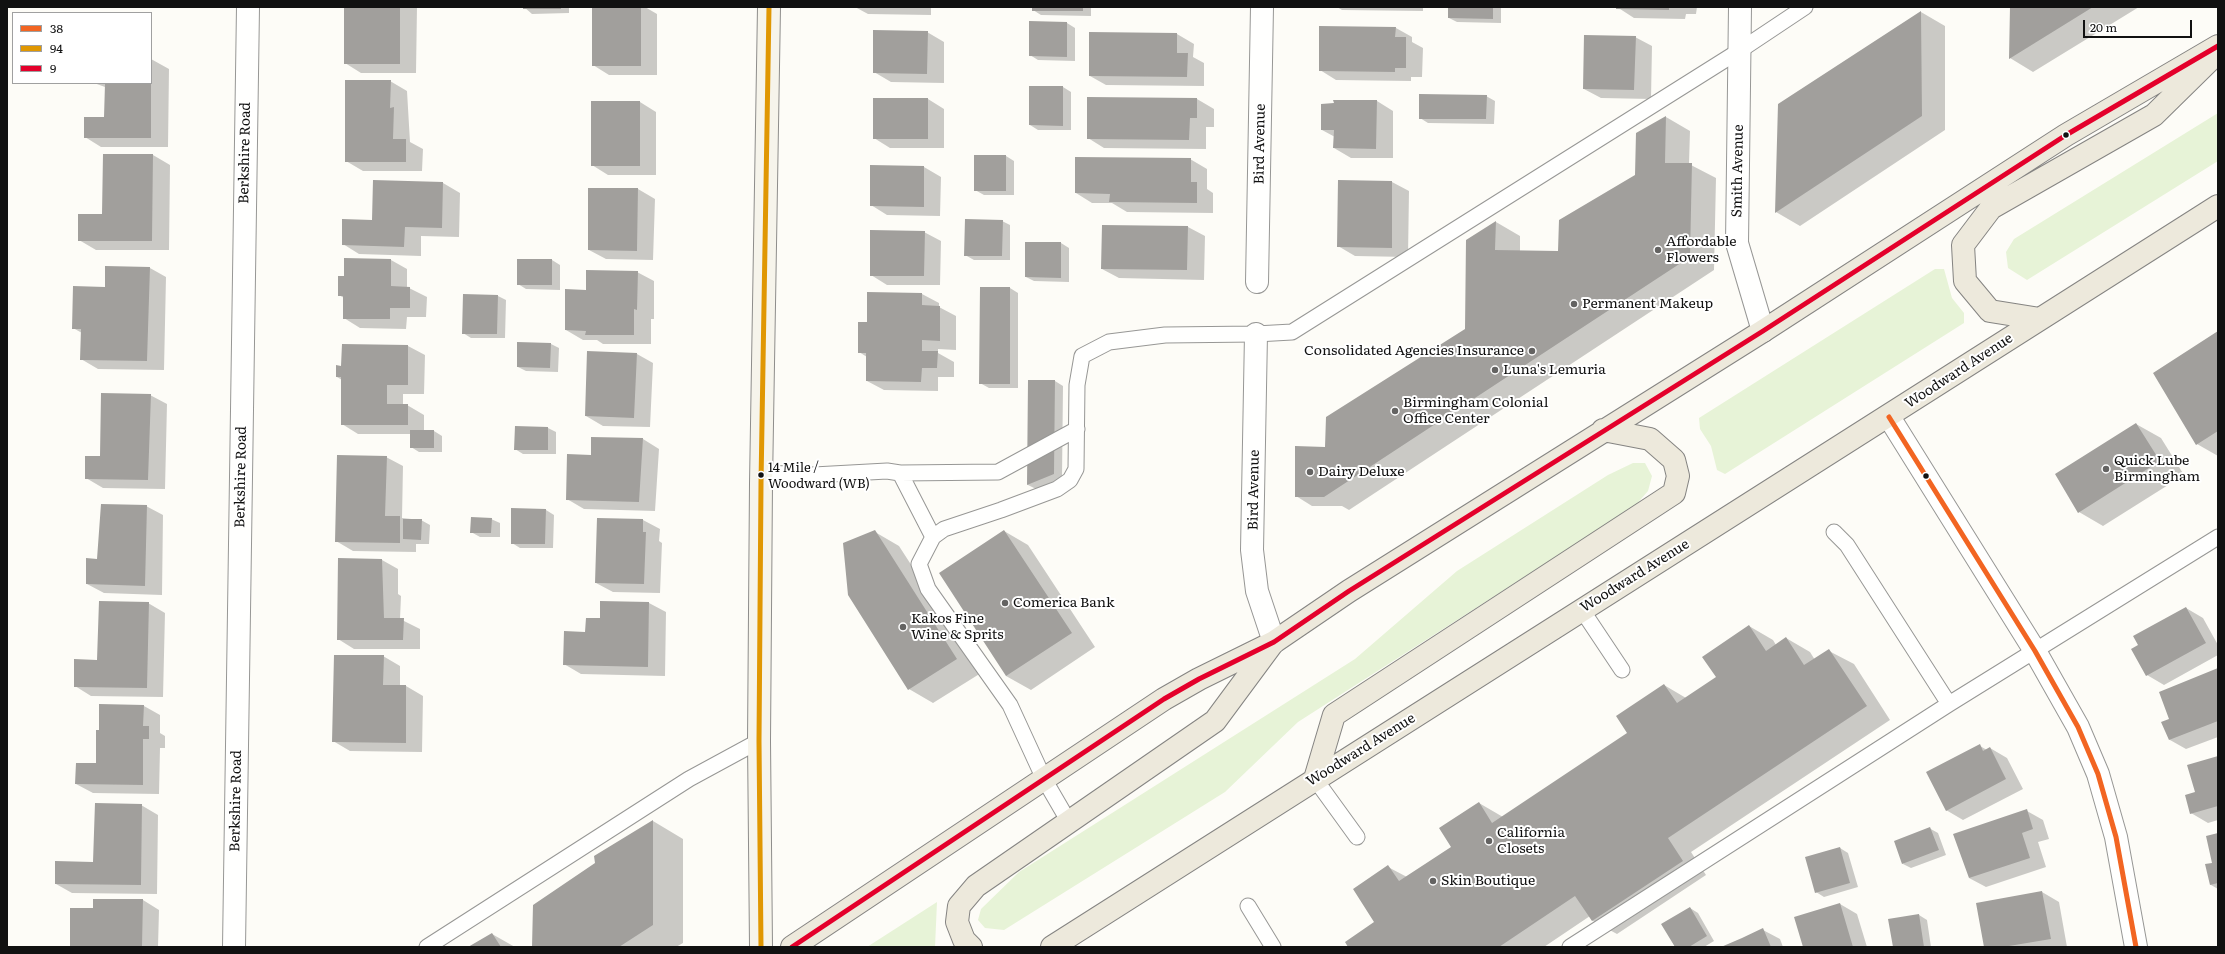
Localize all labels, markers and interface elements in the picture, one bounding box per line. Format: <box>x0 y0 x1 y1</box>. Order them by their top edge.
legend <box>12 12 152 84</box>
scale bar <box>2085 12 2194 38</box>
text: 20 m <box>2090 18 2117 36</box>
text: 38 <box>50 19 63 37</box>
text: 94 <box>50 39 63 57</box>
text: 9 <box>50 59 56 77</box>
street label: Berkshire Road <box>236 102 254 204</box>
street label: Bird Avenue <box>1251 103 1269 185</box>
street label: Smith Avenue <box>1729 124 1747 218</box>
unlabelled marker <box>2061 130 2071 140</box>
place label: Affordable Flowers <box>1666 234 1737 266</box>
marker: Affordable Flowers <box>1653 245 1663 255</box>
place label: Permanent Makeup <box>1582 296 1713 312</box>
marker: Permanent Makeup <box>1569 299 1579 309</box>
street label: Woodward Avenue <box>1902 330 2016 412</box>
place label: Consolidated Agencies Insurance <box>1304 343 1524 359</box>
marker: Consolidated Agencies Insurance <box>1527 346 1537 356</box>
place label: Luna's Lemuria <box>1503 362 1606 378</box>
marker: Luna's Lemuria <box>1490 365 1500 375</box>
place label: Birmingham Colonial Office Center <box>1403 395 1548 428</box>
marker: Birmingham Colonial Office Center <box>1390 406 1400 416</box>
street label: Berkshire Road <box>232 426 250 528</box>
street label: Bird Avenue <box>1245 449 1263 531</box>
place label: Quick Lube Birmingham <box>2114 453 2200 486</box>
place label: 14 Mile / Woodward (WB) <box>768 460 870 491</box>
place label: Dairy Deluxe <box>1318 464 1405 480</box>
marker: Quick Lube Birmingham <box>2101 464 2111 474</box>
marker: Dairy Deluxe <box>1305 467 1315 477</box>
marker: 14 Mile / Woodward (WB) <box>756 470 766 480</box>
unlabelled marker <box>1921 471 1931 481</box>
street label: Woodward Avenue <box>1578 536 1692 616</box>
place label: Comerica Bank <box>1013 595 1115 611</box>
marker: Comerica Bank <box>1000 598 1010 608</box>
place label: Kakos Fine Wine & Sprits <box>911 611 1003 644</box>
marker: Kakos Fine Wine & Sprits <box>898 622 908 632</box>
street label: Woodward Avenue <box>1304 710 1418 790</box>
street label: Berkshire Road <box>227 750 245 852</box>
place label: California Closets <box>1497 825 1565 858</box>
marker: California Closets <box>1484 836 1494 846</box>
place label: Skin Boutique <box>1441 873 1535 889</box>
marker: Skin Boutique <box>1428 876 1438 886</box>

